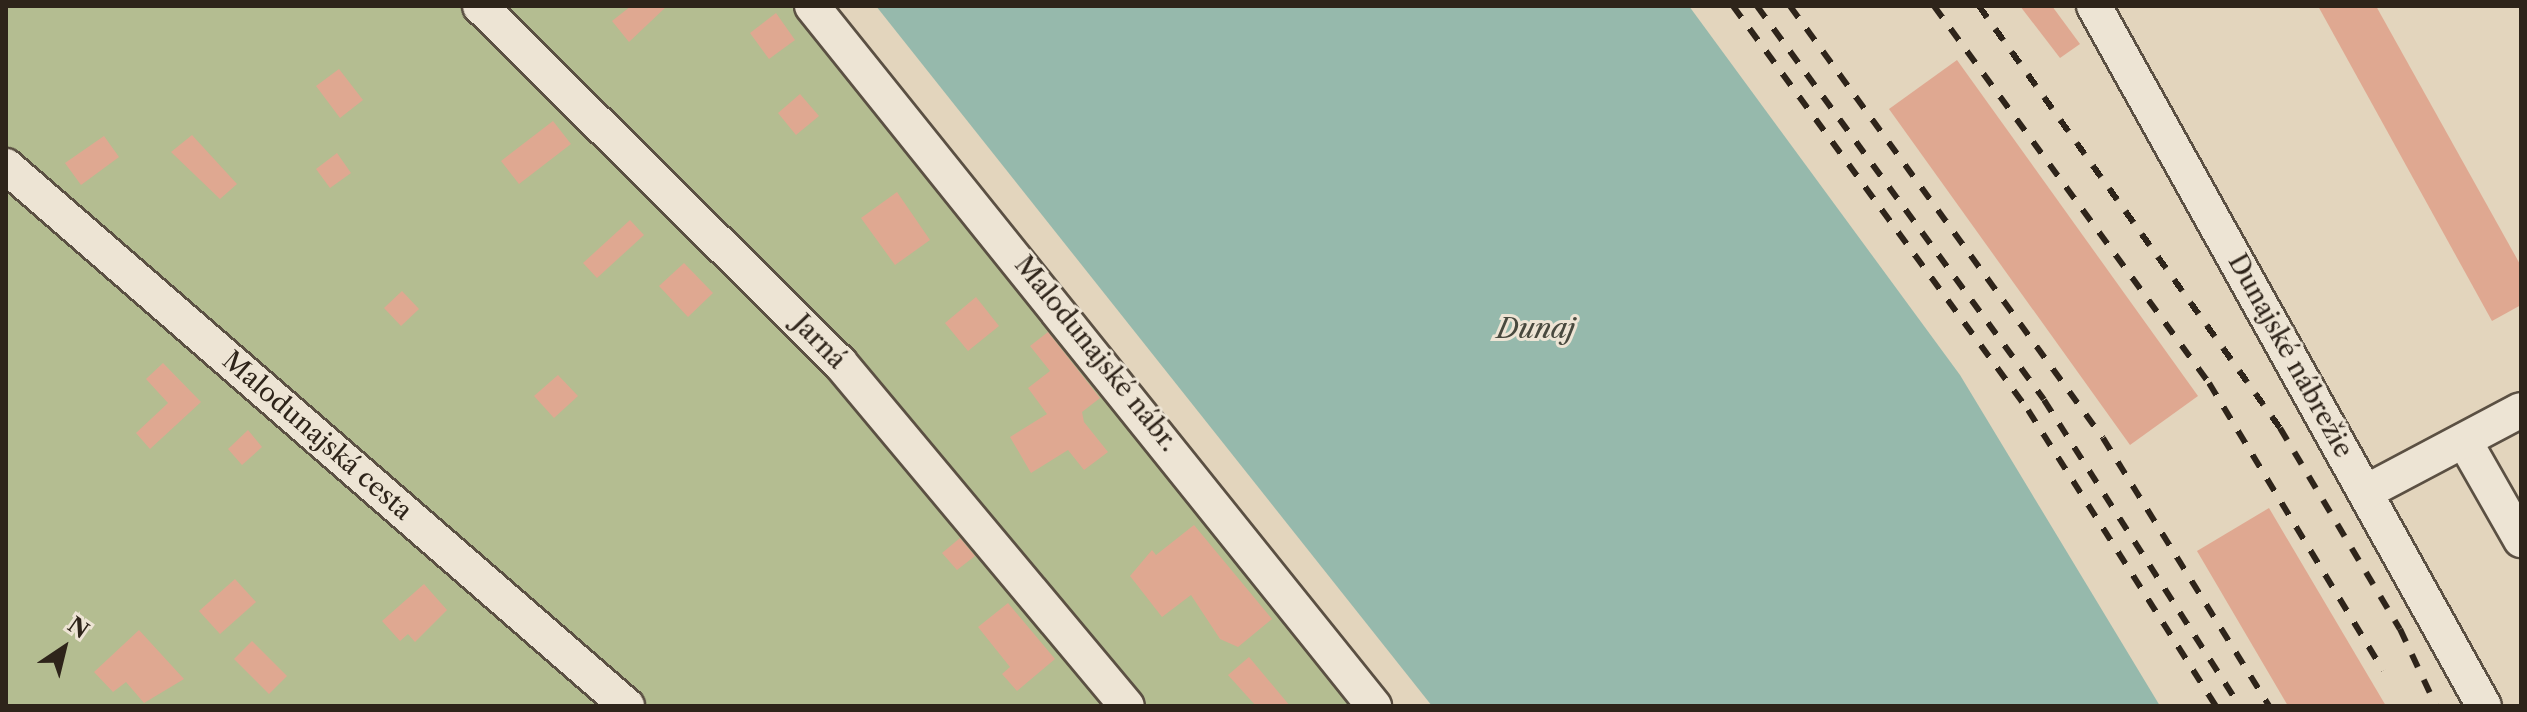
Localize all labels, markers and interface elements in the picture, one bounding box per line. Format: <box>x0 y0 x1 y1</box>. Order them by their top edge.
street label: Dunajské nábrežie <box>2221 249 2359 463</box>
street label: Malodunajské nábr. <box>1008 250 1184 458</box>
street label: Jarná <box>786 308 852 376</box>
water label: Dunaj <box>1496 311 1576 345</box>
street label: Malodunajská cesta <box>216 345 418 527</box>
north arrow <box>24 608 104 688</box>
text: N <box>62 611 94 644</box>

